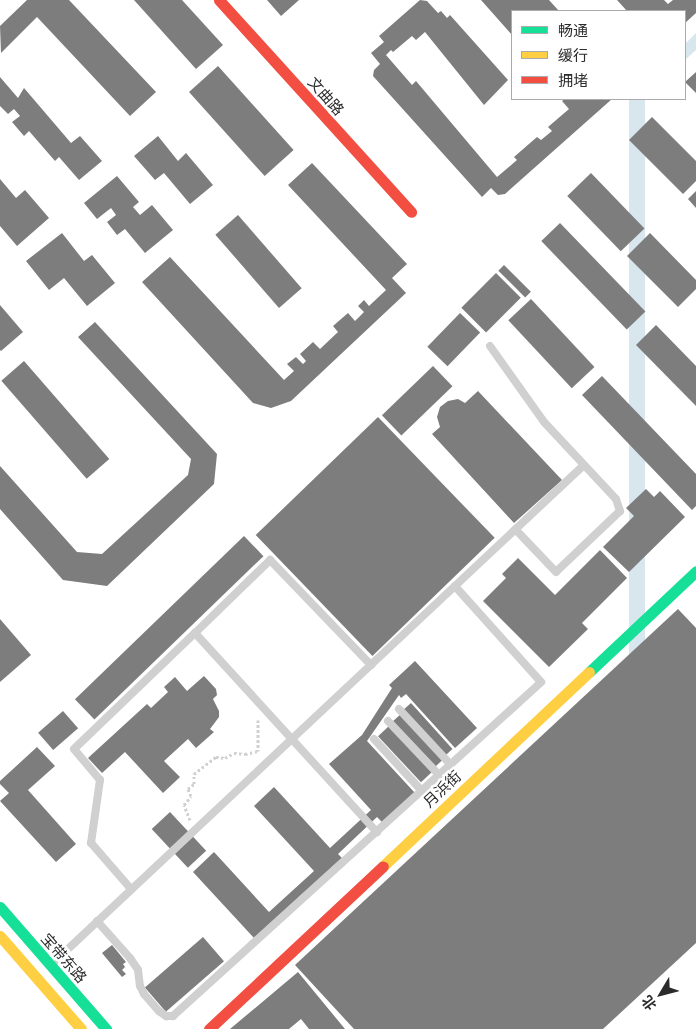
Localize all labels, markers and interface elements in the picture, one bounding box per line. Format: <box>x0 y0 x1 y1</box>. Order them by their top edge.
legend <box>511 10 686 100</box>
text: 畅通 <box>558 20 588 40</box>
text: 缓行 <box>558 45 588 65</box>
text: 拥堵 <box>558 70 588 90</box>
street label: 文曲路 <box>304 73 348 119</box>
street label: 月浜街 <box>419 767 465 811</box>
street label: 宝带东路 <box>38 929 90 987</box>
north arrow <box>636 969 686 1019</box>
text: 北 <box>637 992 660 1015</box>

